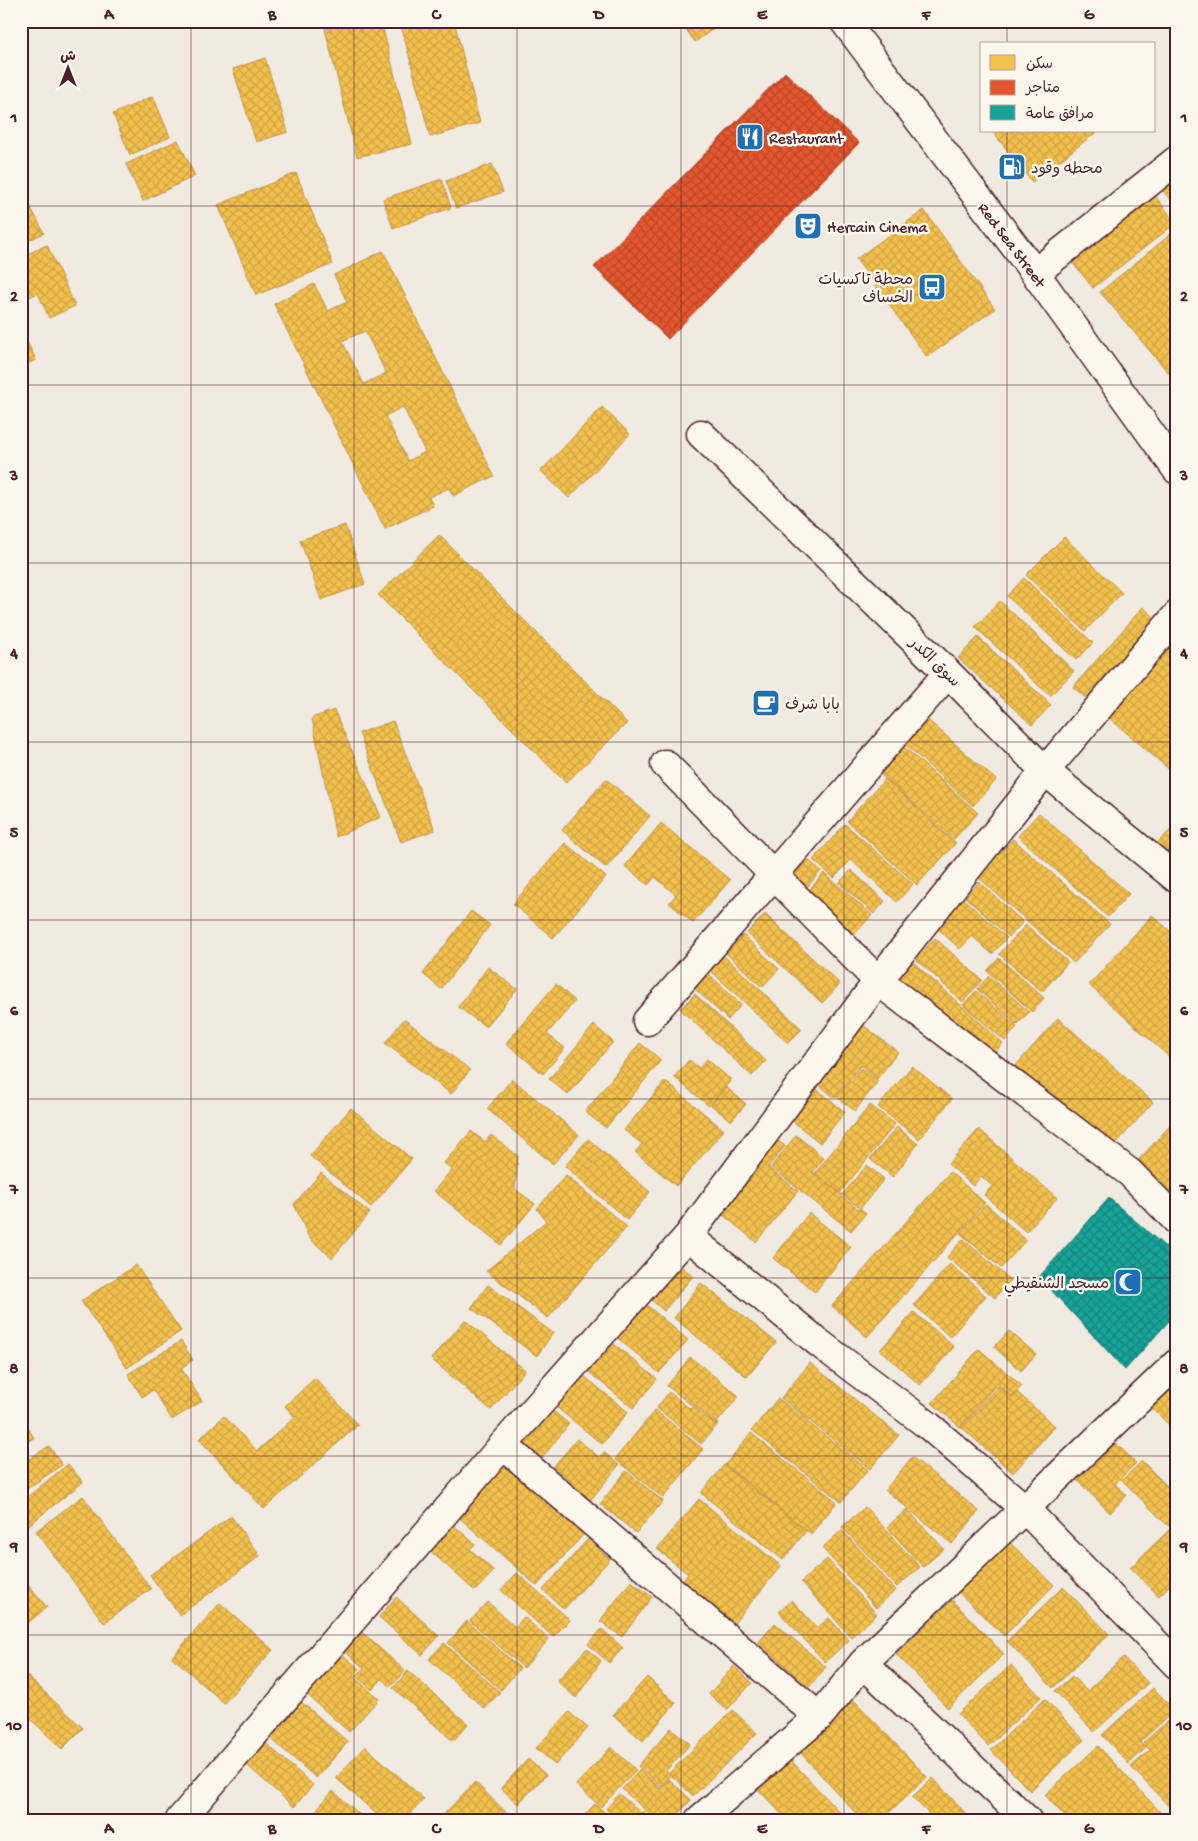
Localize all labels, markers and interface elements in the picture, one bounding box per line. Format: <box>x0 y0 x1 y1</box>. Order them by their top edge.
text: A <box>103 7 115 26</box>
text: B <box>267 7 277 26</box>
text: C <box>431 7 442 26</box>
text: D <box>592 7 605 26</box>
text: E <box>757 7 768 26</box>
text: F <box>921 7 932 26</box>
text: G <box>1084 7 1095 26</box>
north arrow <box>42 42 92 92</box>
legend <box>980 42 1156 132</box>
text: ش <box>60 49 76 66</box>
text: سكن <box>1026 56 1053 74</box>
text: متاجر <box>1024 80 1060 98</box>
text: مرافق عامة <box>1026 106 1094 124</box>
text: 1 <box>10 110 17 129</box>
text: 1 <box>1180 110 1187 129</box>
restaurant icon: Restaurant <box>735 122 765 152</box>
place label: Restaurant <box>769 131 845 150</box>
fuel station icon: محطه وقود <box>997 152 1027 182</box>
place label: محطه وقود <box>1031 161 1103 180</box>
street label: Red Sea Street <box>972 200 1049 293</box>
theatre icon: Hercain Cinema <box>793 211 823 241</box>
place label: Hercain Cinema <box>827 220 929 239</box>
place label: محطة تاكسيات الخساف <box>818 271 913 309</box>
bus stop icon: محطة تاكسيات الخساف <box>917 272 947 302</box>
text: 2 <box>10 289 18 308</box>
text: 2 <box>1180 289 1188 308</box>
text: 3 <box>9 468 18 487</box>
text: 3 <box>1179 468 1188 487</box>
street label: سوق الكدر <box>903 633 963 692</box>
text: 4 <box>9 646 18 665</box>
text: 4 <box>1179 646 1188 665</box>
cafe icon: بابا شرف <box>751 688 781 718</box>
place label: بابا شرف <box>785 697 840 716</box>
text: 5 <box>10 825 19 844</box>
text: 5 <box>1180 825 1189 844</box>
text: 6 <box>10 1003 19 1022</box>
text: 6 <box>1180 1003 1189 1022</box>
text: 7 <box>9 1182 19 1201</box>
text: 7 <box>1179 1182 1189 1201</box>
mosque icon: مسجد الشنقيطي <box>1113 1267 1143 1297</box>
place label: مسجد الشنقيطي <box>1004 1276 1109 1297</box>
text: 8 <box>10 1361 19 1380</box>
text: 8 <box>1180 1361 1189 1380</box>
text: 9 <box>9 1539 18 1558</box>
text: 9 <box>1179 1539 1188 1558</box>
text: 10 <box>5 1718 22 1737</box>
text: 10 <box>1175 1718 1192 1737</box>
text: A <box>103 1821 115 1840</box>
text: B <box>267 1821 277 1840</box>
text: C <box>431 1821 442 1840</box>
text: D <box>592 1821 605 1840</box>
text: E <box>757 1821 768 1840</box>
text: F <box>921 1821 932 1840</box>
text: G <box>1084 1821 1095 1840</box>

